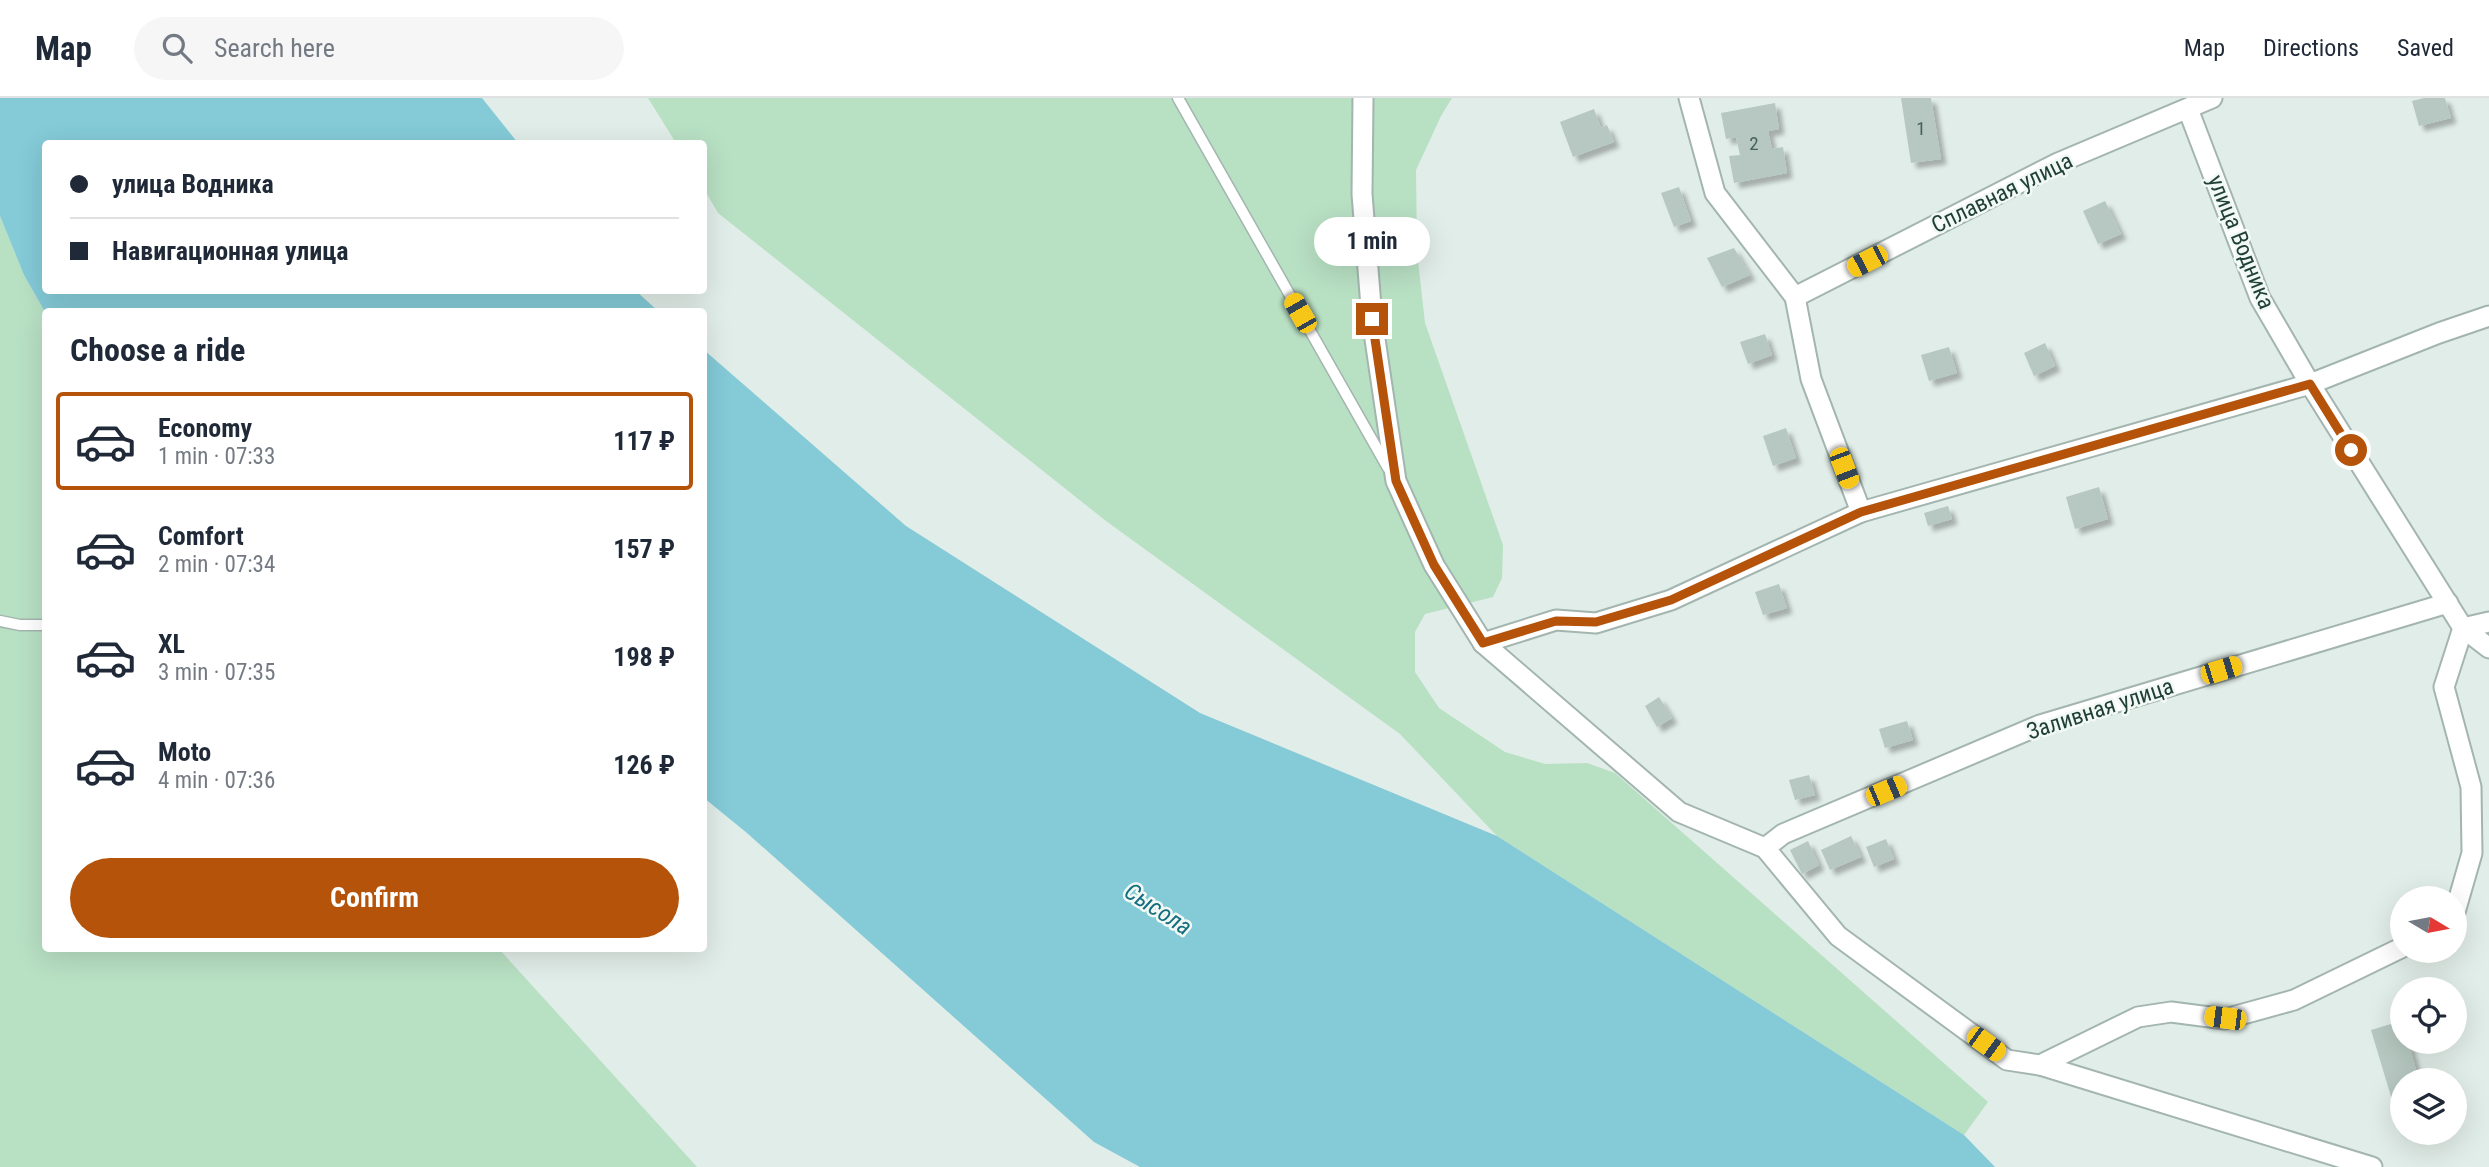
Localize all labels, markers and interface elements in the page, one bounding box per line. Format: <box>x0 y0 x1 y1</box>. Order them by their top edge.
search box <box>134 17 624 80</box>
text: Map <box>35 29 92 68</box>
icon: search <box>158 29 196 67</box>
text: Search here <box>214 33 335 63</box>
text: Map <box>2184 34 2225 62</box>
text: Directions <box>2263 34 2359 62</box>
text: Saved <box>2397 34 2454 62</box>
house number: 1 <box>1916 117 1926 140</box>
house number: 2 <box>1749 132 1759 155</box>
street label: Сплавная улица <box>1927 147 2077 239</box>
text: улица Водника <box>112 169 274 199</box>
street label: улица Водника <box>2202 171 2280 313</box>
callout: 1 min <box>1314 218 1430 266</box>
text: 1 min <box>1346 228 1398 255</box>
text: Навигационная улица <box>112 236 349 266</box>
car <box>1844 242 1891 280</box>
car <box>1281 290 1320 336</box>
route end <box>1356 303 1388 335</box>
text: Choose a ride <box>70 331 245 369</box>
icon: car <box>74 410 137 473</box>
text: Economy <box>158 413 252 443</box>
text: 117 ₽ <box>613 426 675 456</box>
route start <box>2335 434 2367 466</box>
text: 1 min · 07:33 <box>158 443 275 470</box>
car <box>1827 445 1862 491</box>
icon: car <box>74 518 137 581</box>
text: Comfort <box>158 521 244 551</box>
text: 157 ₽ <box>613 534 675 564</box>
text: 2 min · 07:34 <box>158 551 275 578</box>
icon: car <box>74 626 137 689</box>
text: XL <box>158 629 185 659</box>
text: 198 ₽ <box>613 642 675 672</box>
car <box>2198 654 2245 686</box>
text: 3 min · 07:35 <box>158 659 275 686</box>
street label: Заливная улица <box>2023 673 2177 745</box>
icon: car <box>74 734 137 797</box>
text: Moto <box>158 737 211 767</box>
text: 126 ₽ <box>613 750 675 780</box>
text: 4 min · 07:36 <box>158 767 275 794</box>
car <box>1863 773 1910 809</box>
button: Confirm <box>70 858 679 938</box>
water label: Сысола <box>1119 877 1197 941</box>
north arrow <box>2390 886 2468 962</box>
map controls <box>2390 886 2467 1145</box>
button: locate <box>2390 977 2467 1054</box>
car <box>2203 1005 2248 1031</box>
car <box>1963 1023 2010 1065</box>
button: layers <box>2390 1068 2467 1145</box>

